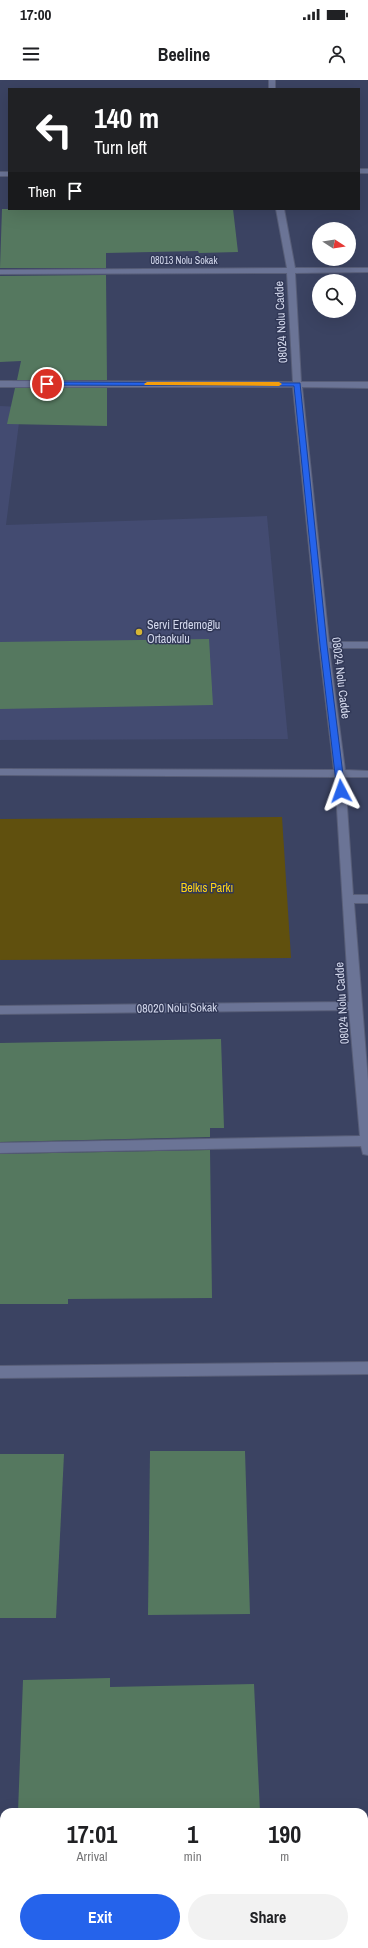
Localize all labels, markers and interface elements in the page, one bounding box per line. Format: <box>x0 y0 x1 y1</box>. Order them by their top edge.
text: 17:00 <box>20 4 51 25</box>
text: Beeline <box>158 42 210 67</box>
icon: menu <box>20 43 42 65</box>
icon: person <box>326 43 348 65</box>
text: 140 m <box>94 99 159 137</box>
icon: left <box>28 104 80 156</box>
text: Turn left <box>94 135 147 160</box>
icon: arrive <box>64 180 86 202</box>
text: Then <box>28 181 56 202</box>
north arrow <box>312 222 356 266</box>
map controls <box>312 222 356 318</box>
street label: 08013 Nolu Sokak <box>150 254 218 267</box>
button: search <box>312 274 356 318</box>
street label: 08024 Nolu Cadde <box>271 281 291 363</box>
pin <box>30 367 64 401</box>
icon: arrive <box>36 373 58 395</box>
place label: Servi Erdemoğlu Ortaokulu <box>147 617 220 647</box>
marker: Servi Erdemoğlu Ortaokulu <box>134 627 144 637</box>
street label: 08024 Nolu Cadde <box>328 636 354 720</box>
position arrow <box>320 770 362 812</box>
park label: Belkıs Parkı <box>181 880 233 896</box>
street label: 08024 Nolu Cadde <box>331 962 353 1044</box>
street label: 08020 Nolu Sokak <box>137 999 217 1017</box>
text: 17:01 <box>67 1818 117 1850</box>
text: 1 <box>187 1818 198 1850</box>
text: 190 <box>268 1818 301 1850</box>
text: Arrival <box>77 1848 107 1865</box>
text: min <box>184 1848 202 1865</box>
text: m <box>280 1848 289 1865</box>
button: Exit <box>20 1894 180 1940</box>
button: Share <box>188 1894 348 1940</box>

